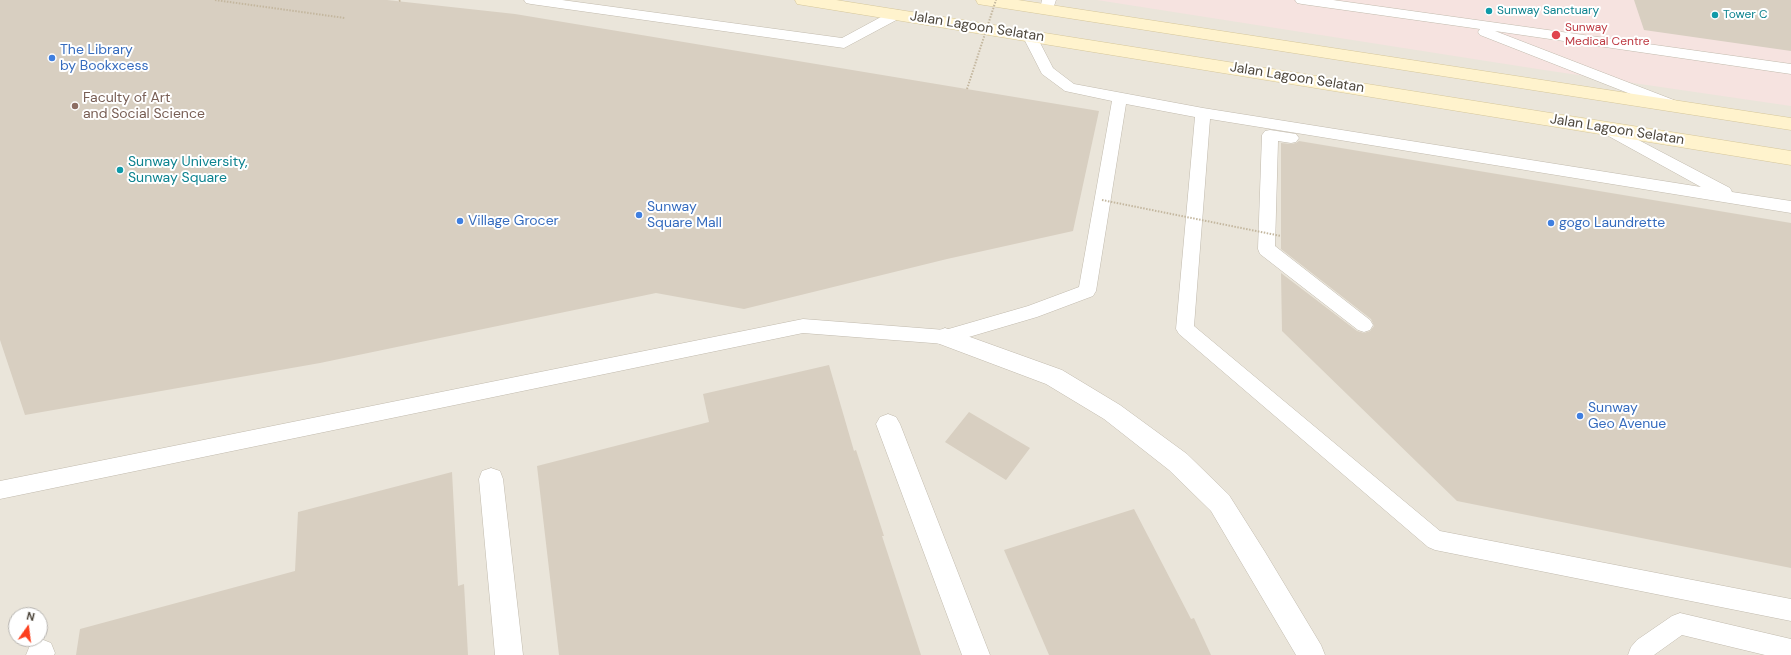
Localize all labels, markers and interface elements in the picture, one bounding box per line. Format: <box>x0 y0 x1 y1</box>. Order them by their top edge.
place label: Sunway Sanctuary <box>1497 4 1599 18</box>
marker: Sunway Sanctuary <box>1484 6 1494 16</box>
street label: Jalan Lagoon Selatan <box>909 8 1045 46</box>
place label: Tower C <box>1723 8 1768 22</box>
marker: Tower C <box>1710 10 1720 20</box>
place label: Sunway Medical Centre <box>1565 21 1650 49</box>
marker: Sunway Medical Centre <box>1550 29 1562 41</box>
place label: The Library by Bookxcess <box>60 42 148 74</box>
marker: The Library by Bookxcess <box>47 53 57 63</box>
street label: Jalan Lagoon Selatan <box>1229 59 1365 97</box>
place label: Faculty of Art and Social Science <box>83 90 205 122</box>
marker: Faculty of Art and Social Science <box>70 101 80 111</box>
street label: Jalan Lagoon Selatan <box>1549 111 1685 149</box>
place label: Sunway University, Sunway Square <box>128 154 248 186</box>
marker: Sunway University, Sunway Square <box>115 165 125 175</box>
place label: Sunway Square Mall <box>647 199 722 232</box>
marker: Sunway Square Mall <box>634 210 644 220</box>
place label: Village Grocer <box>468 213 559 229</box>
place label: gogo Laundrette <box>1559 215 1665 231</box>
marker: Village Grocer <box>455 216 465 226</box>
marker: gogo Laundrette <box>1546 218 1556 228</box>
place label: Sunway Geo Avenue <box>1588 400 1666 432</box>
marker: Sunway Geo Avenue <box>1575 411 1585 421</box>
north arrow <box>8 607 48 647</box>
text: N <box>25 609 36 624</box>

